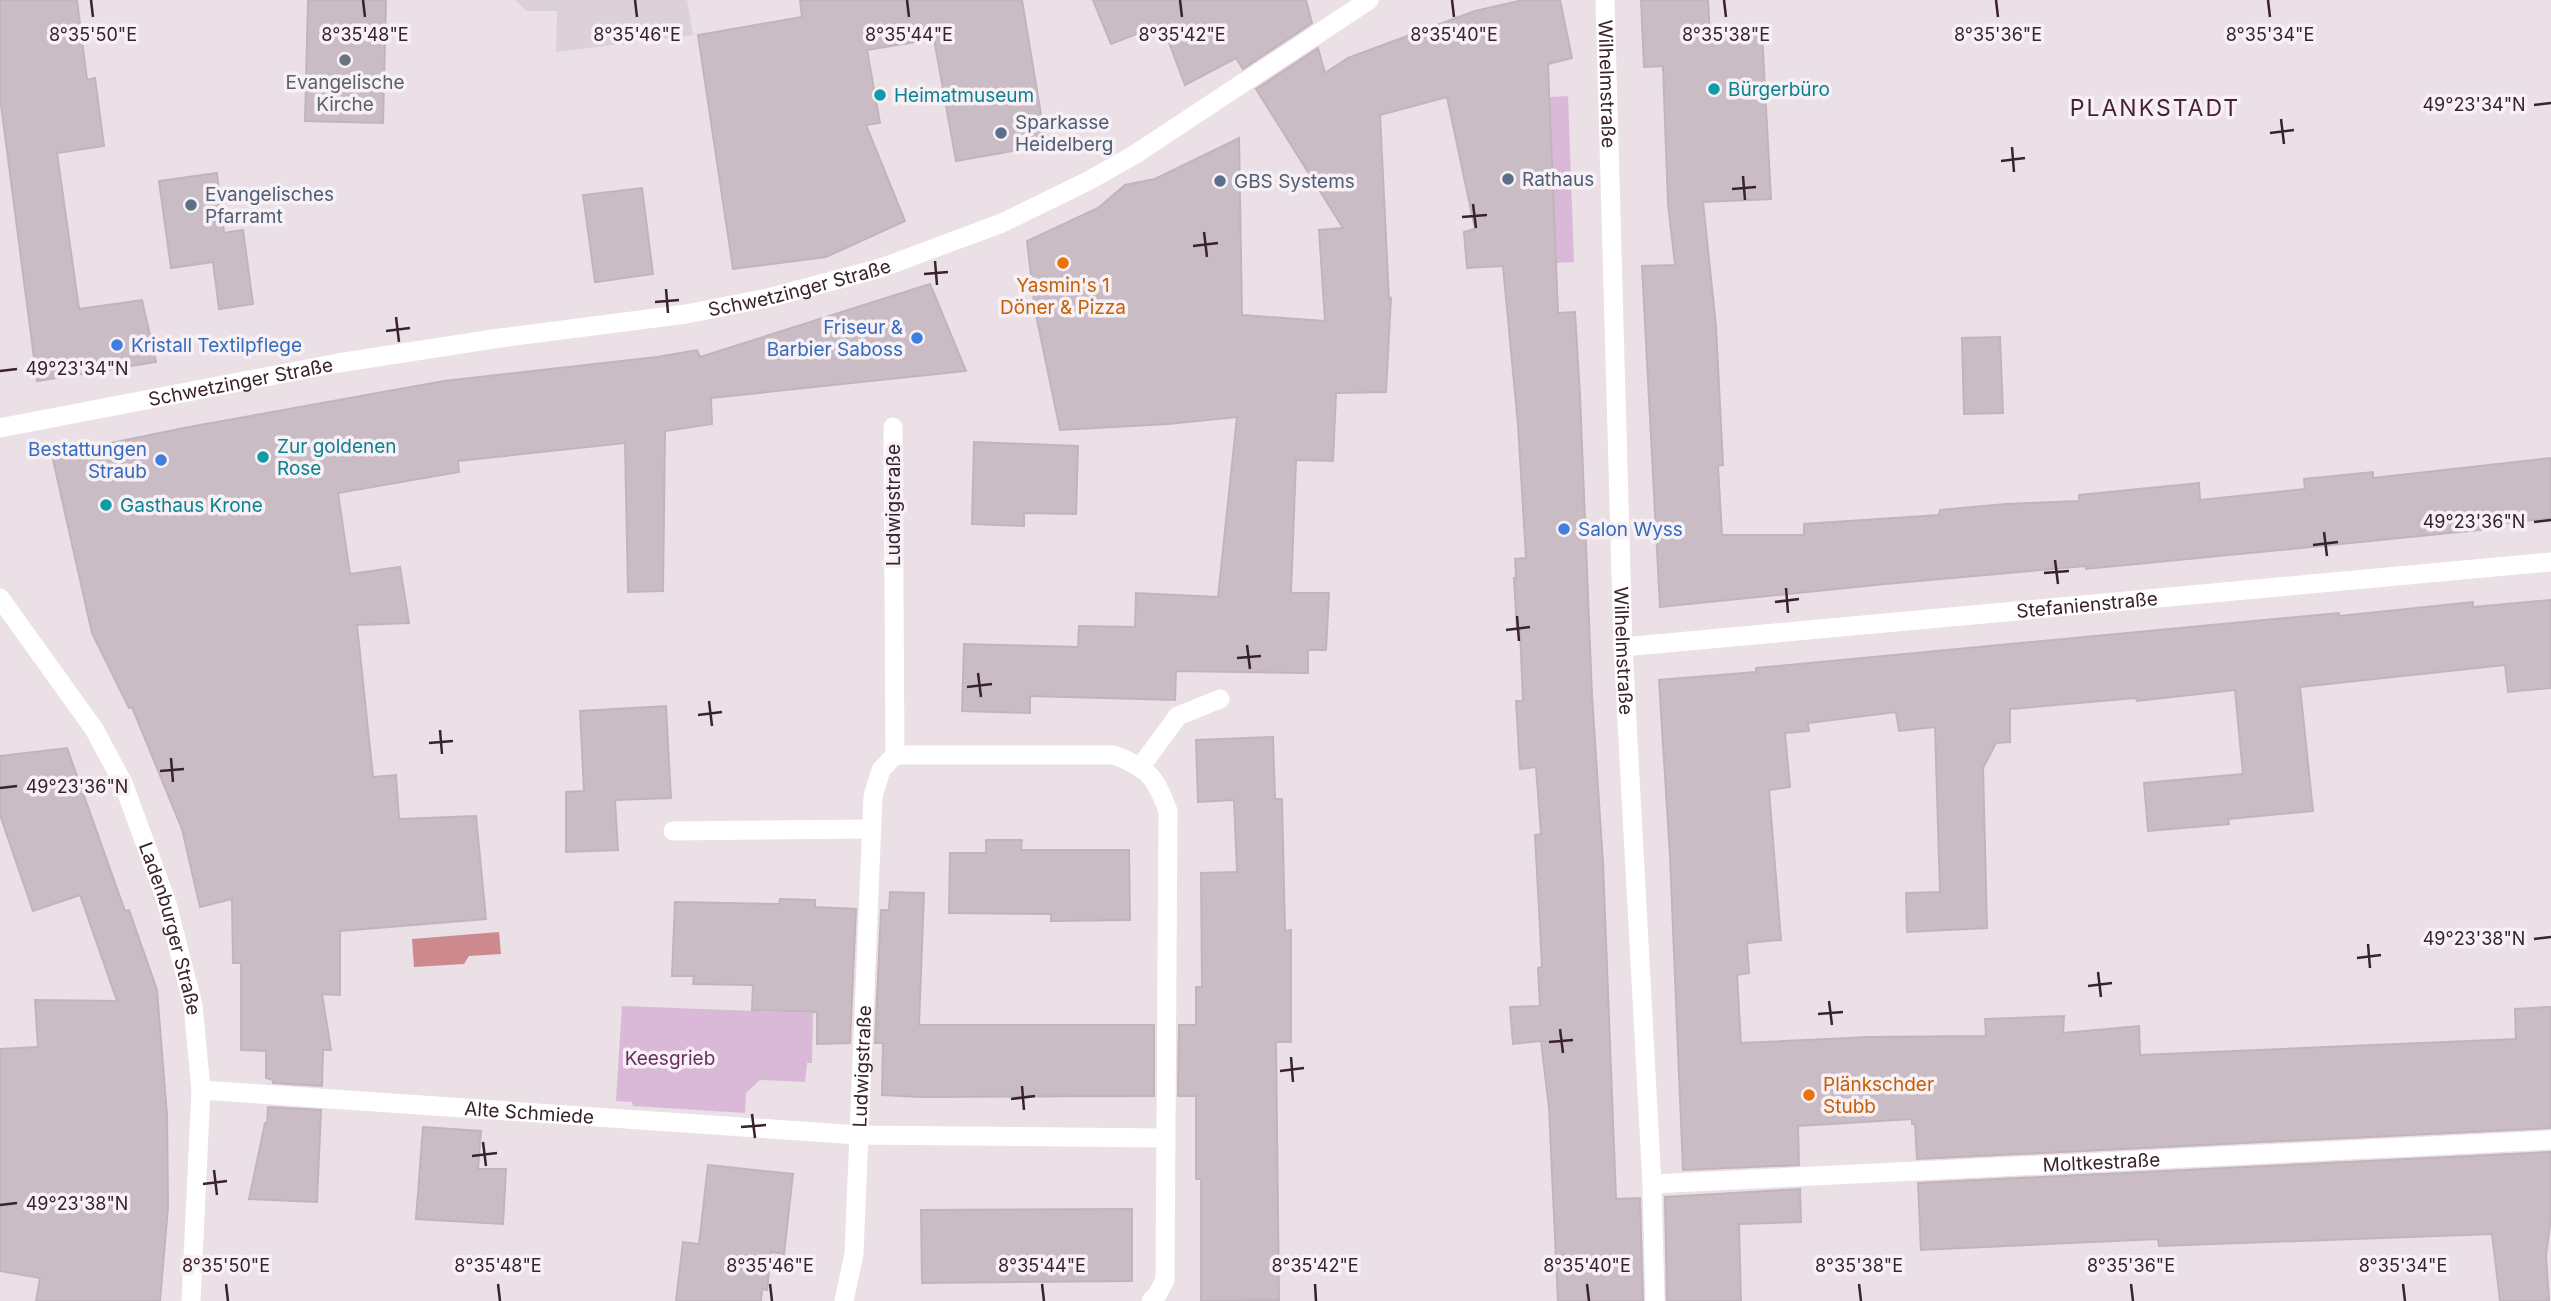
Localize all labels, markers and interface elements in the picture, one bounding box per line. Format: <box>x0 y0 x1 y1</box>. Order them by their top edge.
street label: Wilhelmstraße <box>1594 19 1620 148</box>
text: 8°35'50"E <box>49 24 137 45</box>
text: 8°35'48"E <box>321 24 409 45</box>
text: 8°35'46"E <box>593 24 681 45</box>
text: 8°35'44"E <box>865 24 953 45</box>
text: 8°35'42"E <box>1138 24 1226 45</box>
text: 8°35'40"E <box>1410 24 1498 45</box>
text: 8°35'38"E <box>1682 24 1770 45</box>
text: 8°35'36"E <box>1954 24 2042 45</box>
text: 8°35'34"E <box>2226 24 2314 45</box>
marker: Evangelische Kirche <box>337 52 353 68</box>
place label: Evangelische Kirche <box>285 71 405 116</box>
place label: Bürgerbüro <box>1728 78 1830 101</box>
marker: Bürgerbüro <box>1706 81 1722 97</box>
place label: Heimatmuseum <box>894 84 1034 107</box>
marker: Heimatmuseum <box>872 87 888 103</box>
district label: PLANKSTADT <box>2070 94 2240 122</box>
text: 49°23'34"N <box>2422 94 2526 115</box>
place label: Sparkasse Heidelberg <box>1015 111 1113 156</box>
marker: Sparkasse Heidelberg <box>993 125 1009 141</box>
place label: Rathaus <box>1522 168 1594 191</box>
place label: GBS Systems <box>1234 170 1355 193</box>
marker: Rathaus <box>1500 171 1516 187</box>
marker: GBS Systems <box>1212 173 1228 189</box>
place label: Evangelisches Pfarramt <box>205 183 334 228</box>
marker: Evangelisches Pfarramt <box>183 197 199 213</box>
street label: Schwetzinger Straße <box>706 254 894 321</box>
marker: Yasmin's 1 Döner & Pizza <box>1055 255 1071 271</box>
place label: Yasmin's 1 Döner & Pizza <box>1000 274 1126 319</box>
place label: Friseur & Barbier Saboss <box>767 316 903 361</box>
marker: Friseur & Barbier Saboss <box>909 330 925 346</box>
place label: Kristall Textilpflege <box>131 334 302 357</box>
marker: Kristall Textilpflege <box>109 337 125 353</box>
street label: Schwetzinger Straße <box>146 353 335 411</box>
text: 49°23'34"N <box>25 358 129 379</box>
place label: Zur goldenen Rose <box>277 435 397 480</box>
place label: Bestattungen Straub <box>28 438 147 483</box>
street label: Ludwigstraße <box>882 444 905 566</box>
marker: Zur goldenen Rose <box>255 449 271 465</box>
marker: Bestattungen Straub <box>153 452 169 468</box>
place label: Gasthaus Krone <box>120 494 263 517</box>
marker: Gasthaus Krone <box>98 497 114 513</box>
text: 49°23'36"N <box>2423 511 2525 532</box>
place label: Salon Wyss <box>1578 518 1683 541</box>
marker: Salon Wyss <box>1556 521 1572 537</box>
street label: Wilhelmstraße <box>1609 586 1638 716</box>
street label: Stefanienstraße <box>2015 587 2159 623</box>
text: 49°23'36"N <box>26 776 128 797</box>
street label: Ladenburger Straße <box>134 839 205 1016</box>
text: 49°23'38"N <box>2423 928 2525 949</box>
street label: Ludwigstraße <box>848 1005 876 1128</box>
park label: Keesgrieb <box>625 1047 715 1070</box>
place label: Plänkschder Stubb <box>1823 1073 1934 1118</box>
marker: Plänkschder Stubb <box>1801 1087 1817 1103</box>
street label: Alte Schmiede <box>464 1097 595 1129</box>
street label: Moltkestraße <box>2042 1148 2161 1177</box>
text: 49°23'38"N <box>26 1193 128 1214</box>
text: 8°35'50"E <box>182 1255 270 1276</box>
text: 8°35'48"E <box>454 1255 542 1276</box>
text: 8°35'46"E <box>726 1255 814 1276</box>
text: 8°35'44"E <box>998 1255 1086 1276</box>
text: 8°35'42"E <box>1271 1255 1359 1276</box>
text: 8°35'40"E <box>1543 1255 1631 1276</box>
text: 8°35'38"E <box>1815 1255 1903 1276</box>
text: 8°35'36"E <box>2087 1255 2175 1276</box>
text: 8°35'34"E <box>2359 1255 2447 1276</box>

